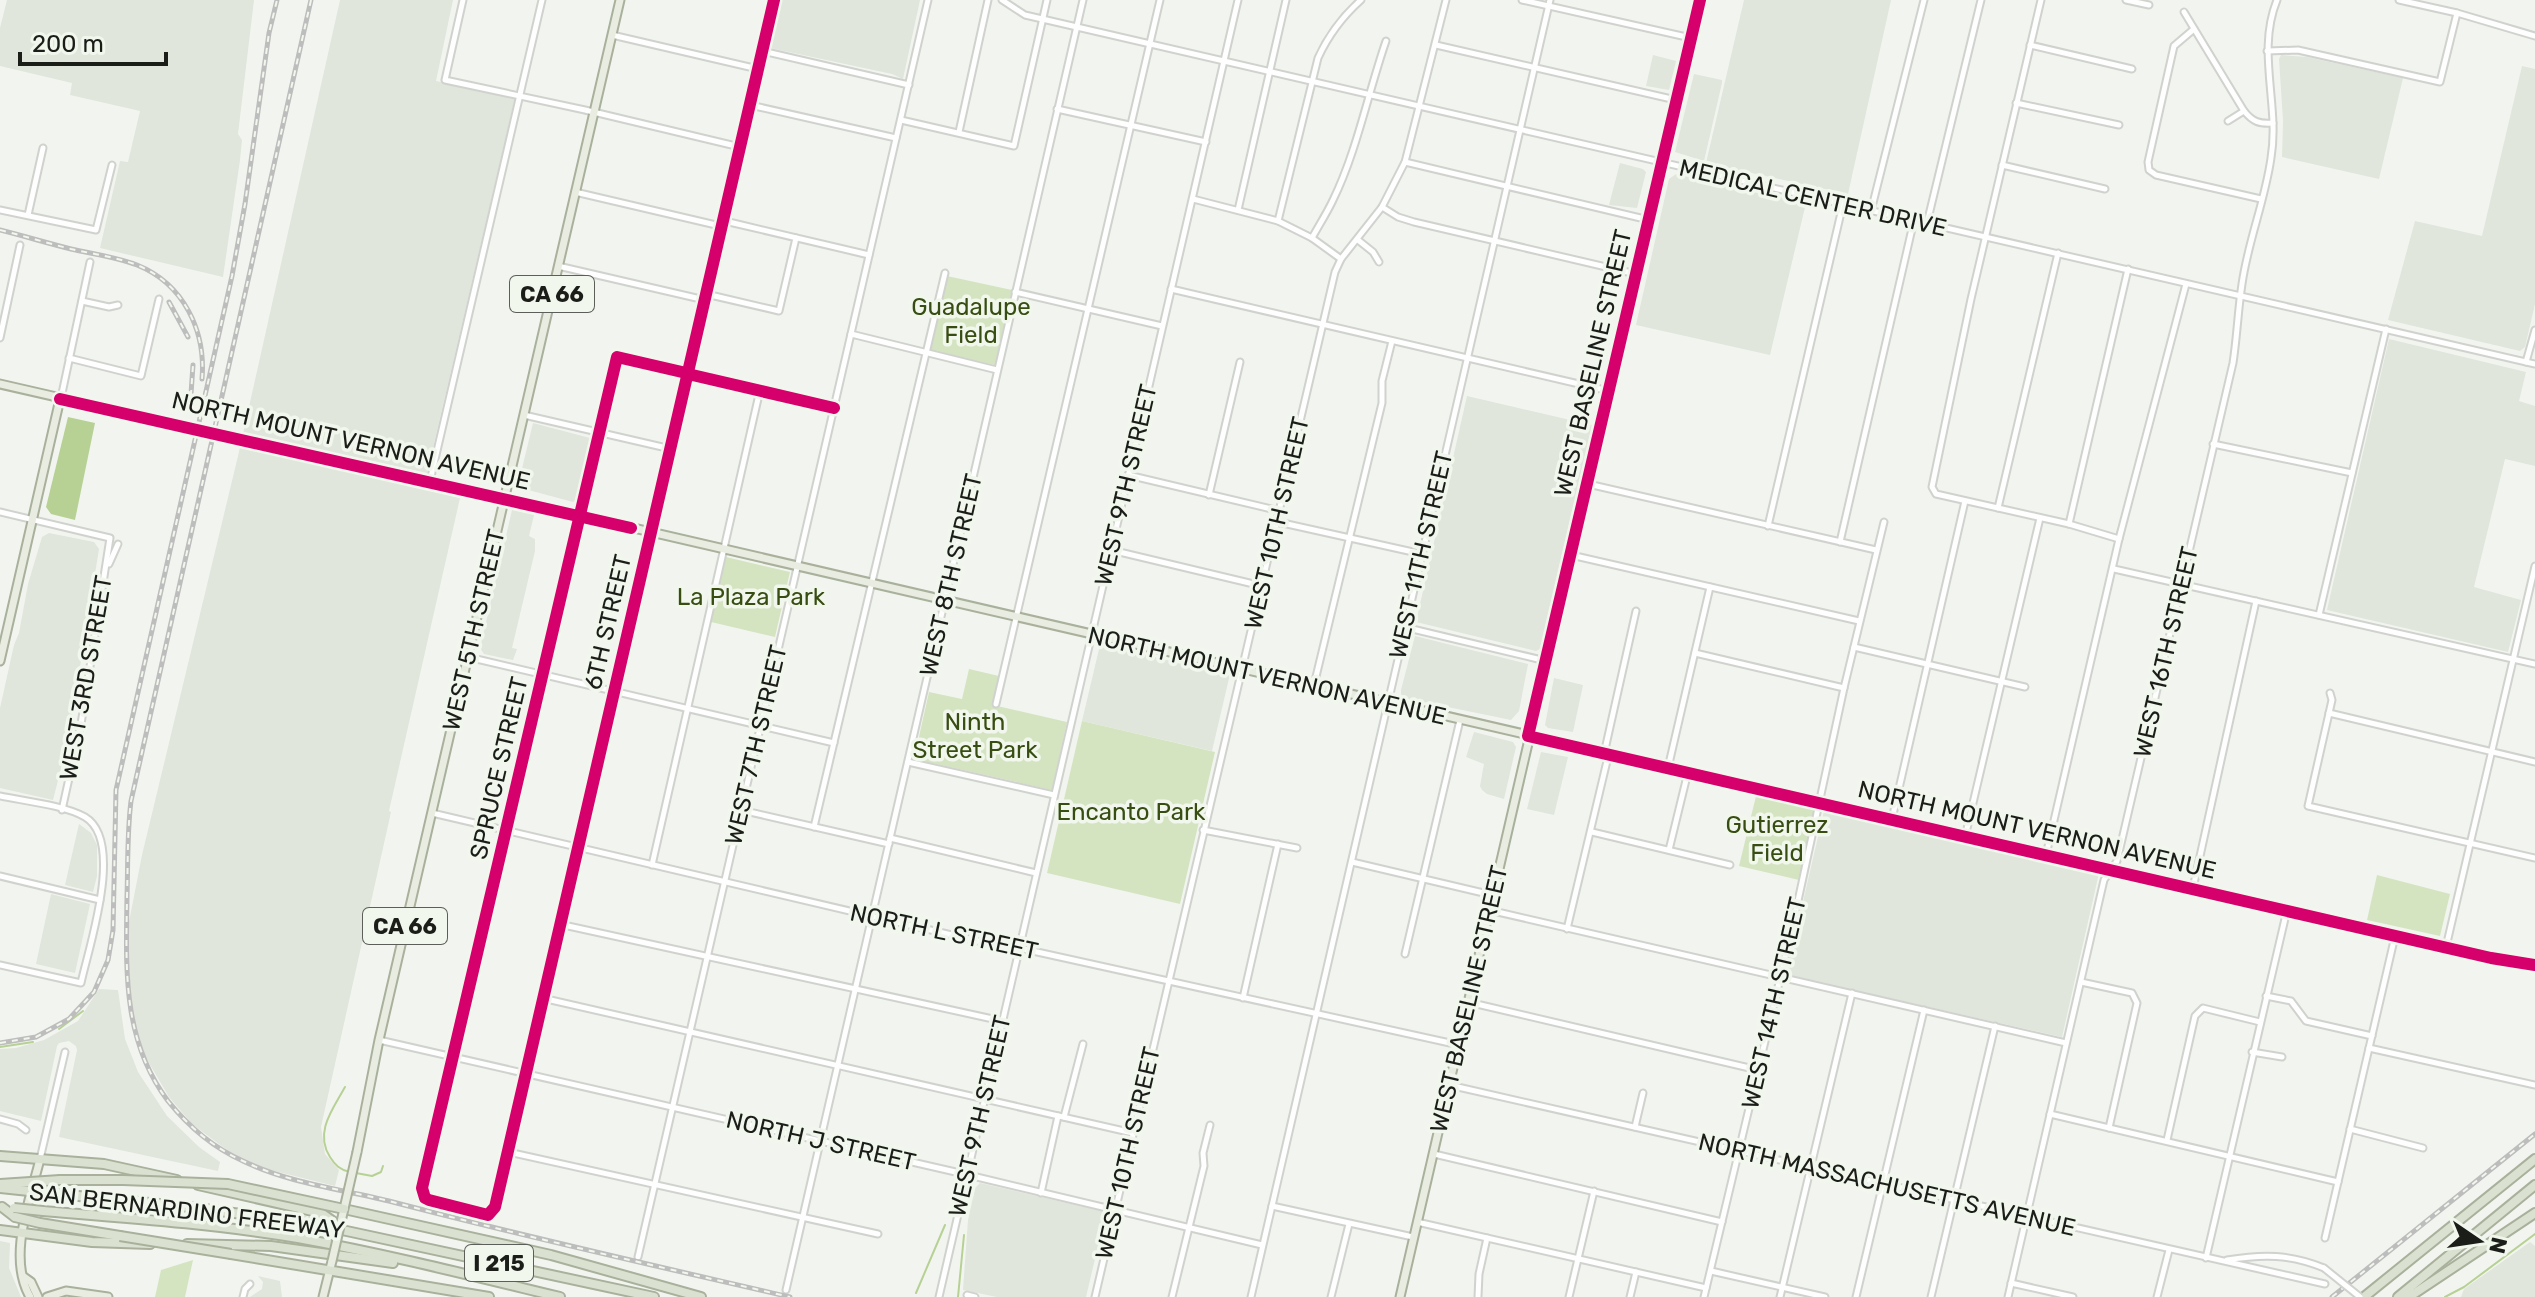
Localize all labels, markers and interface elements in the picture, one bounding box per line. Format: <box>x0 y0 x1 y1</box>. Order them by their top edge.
scale bar <box>20 16 166 66</box>
text: 200 m <box>32 30 104 58</box>
street label: MEDICAL CENTER DRIVE <box>1677 154 1949 242</box>
street label: WEST BASELINE STREET <box>1549 227 1637 499</box>
road number: CA 66 <box>510 276 594 312</box>
park label: Guadalupe Field <box>911 293 1031 349</box>
street label: WEST 9TH STREET <box>1089 381 1163 589</box>
street label: NORTH MOUNT VERNON AVENUE <box>169 386 533 496</box>
street label: WEST 10TH STREET <box>1239 414 1315 632</box>
street label: WEST 11TH STREET <box>1383 448 1459 662</box>
street label: WEST 8TH STREET <box>914 471 988 679</box>
street label: WEST 5TH STREET <box>437 526 511 734</box>
street label: WEST 16TH STREET <box>2128 544 2204 760</box>
street label: 6TH STREET <box>579 552 637 692</box>
street label: WEST 3RD STREET <box>54 573 118 783</box>
park label: La Plaza Park <box>677 583 826 611</box>
street label: NORTH MOUNT VERNON AVENUE <box>1085 621 1449 731</box>
street label: WEST 7TH STREET <box>719 642 793 848</box>
street label: SPRUCE STREET <box>464 674 534 862</box>
park label: Ninth Street Park <box>912 708 1038 764</box>
street label: NORTH MOUNT VERNON AVENUE <box>1855 775 2219 885</box>
park label: Encanto Park <box>1057 798 1206 826</box>
park label: Gutierrez Field <box>1725 811 1829 867</box>
street label: WEST BASELINE STREET <box>1425 863 1513 1135</box>
street label: WEST 14TH STREET <box>1736 894 1812 1112</box>
street label: NORTH L STREET <box>847 898 1041 966</box>
road number: CA 66 <box>363 908 447 944</box>
street label: WEST 9TH STREET <box>943 1012 1017 1220</box>
street label: WEST 10TH STREET <box>1090 1044 1166 1262</box>
street label: NORTH J STREET <box>723 1106 919 1176</box>
street label: NORTH MASSACHUSETTS AVENUE <box>1696 1128 2078 1242</box>
street label: SAN BERNARDINO FREEWAY <box>28 1178 346 1244</box>
north arrow <box>2439 1201 2519 1281</box>
text: N <box>2483 1235 2513 1256</box>
road number: I 215 <box>465 1245 533 1281</box>

